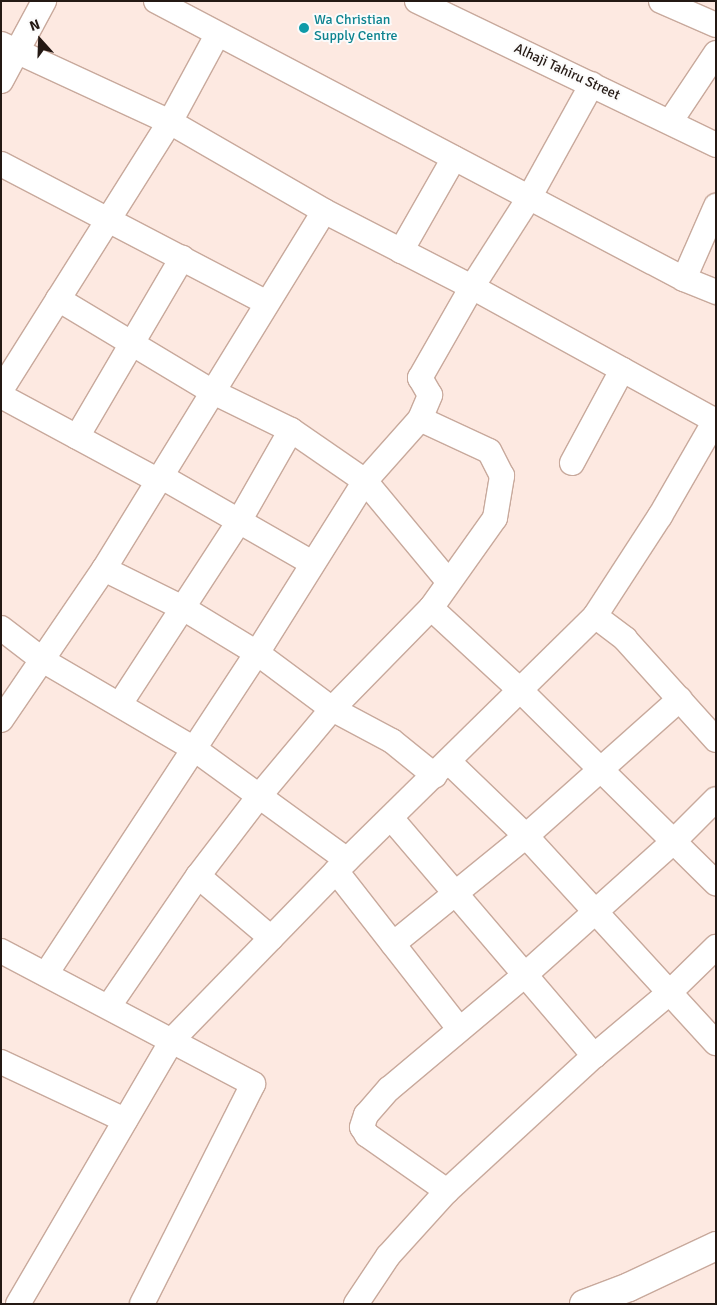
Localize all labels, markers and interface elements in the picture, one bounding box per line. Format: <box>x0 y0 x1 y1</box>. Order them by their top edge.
place label: Wa Christian Supply Centre <box>314 12 398 44</box>
north arrow <box>15 15 65 65</box>
text: N <box>27 16 42 35</box>
marker: Wa Christian Supply Centre <box>298 22 310 34</box>
street label: Alhaji Tahiru Street <box>511 40 623 104</box>

